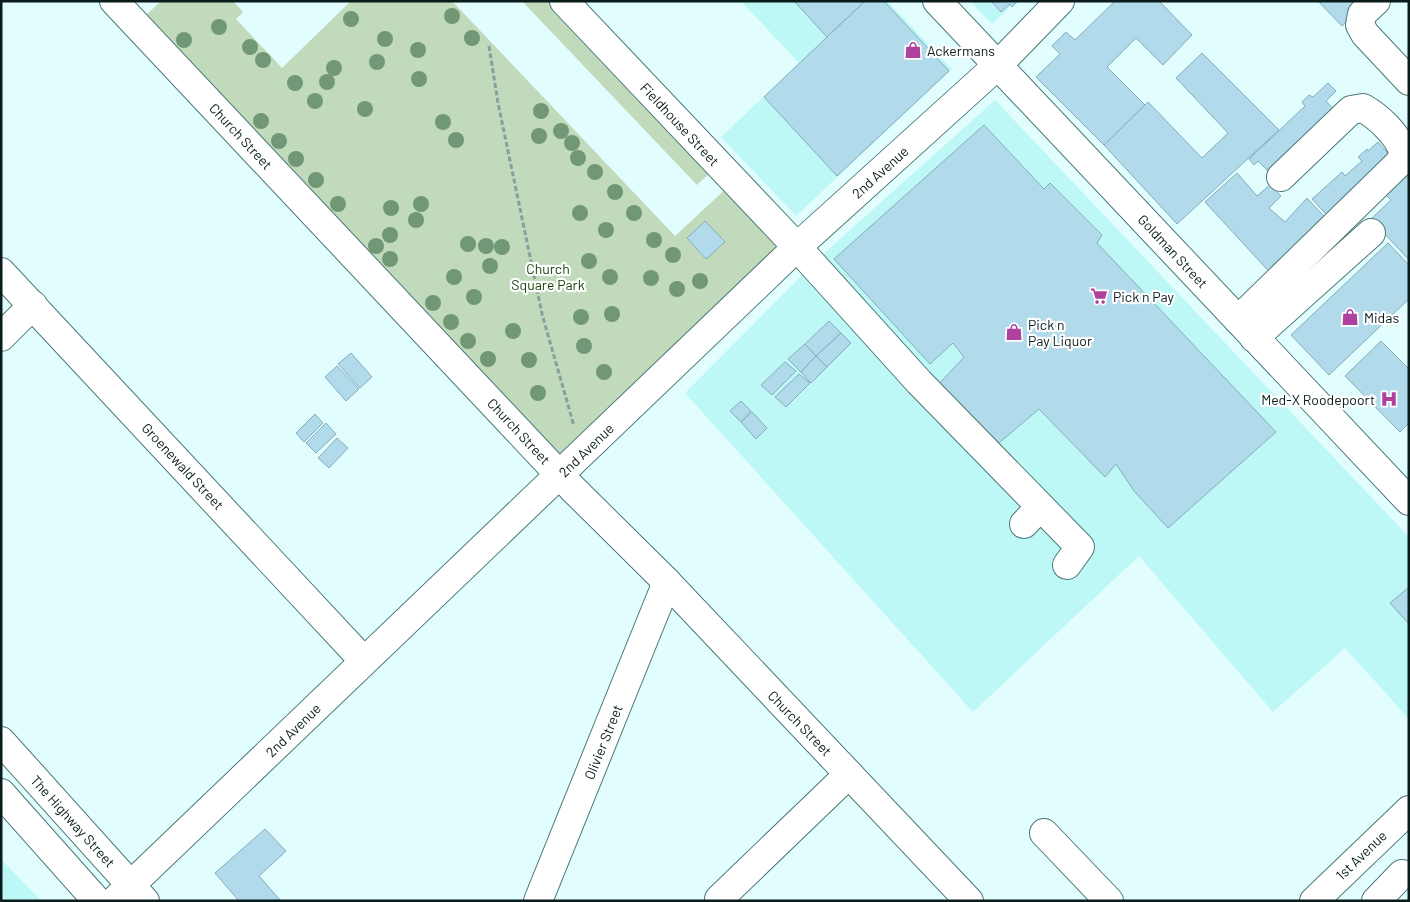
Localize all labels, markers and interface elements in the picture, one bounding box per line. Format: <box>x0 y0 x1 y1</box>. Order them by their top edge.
shop icon: Ackermans <box>903 40 923 60</box>
place label: Ackermans <box>927 42 995 59</box>
street label: Fieldhouse Street <box>637 79 723 169</box>
street label: Church Street <box>206 99 276 173</box>
street label: 2nd Avenue <box>848 142 912 202</box>
street label: Goldman Street <box>1135 211 1211 291</box>
park label: Church Square Park <box>511 260 585 293</box>
supermarket icon: Pick n Pay <box>1089 286 1109 306</box>
place label: Pick n Pay <box>1113 288 1175 305</box>
shop icon: Midas <box>1340 307 1360 327</box>
place label: Midas <box>1364 309 1399 326</box>
place label: Pick n Pay Liquor <box>1028 316 1092 349</box>
shop icon: Pick n Pay Liquor <box>1004 322 1024 342</box>
hospital icon: Med-X Roodepoort <box>1379 389 1399 409</box>
place label: Med-X Roodepoort <box>1261 391 1375 408</box>
street label: Church Street <box>484 394 554 468</box>
street label: Groenewald Street <box>138 419 228 513</box>
street label: 2nd Avenue <box>555 420 617 480</box>
street label: Church Street <box>765 687 835 759</box>
street label: 2nd Avenue <box>262 700 324 760</box>
street label: Olivier Street <box>580 702 626 782</box>
street label: The Highway Street <box>27 772 119 870</box>
street label: 1st Avenue <box>1332 827 1390 883</box>

